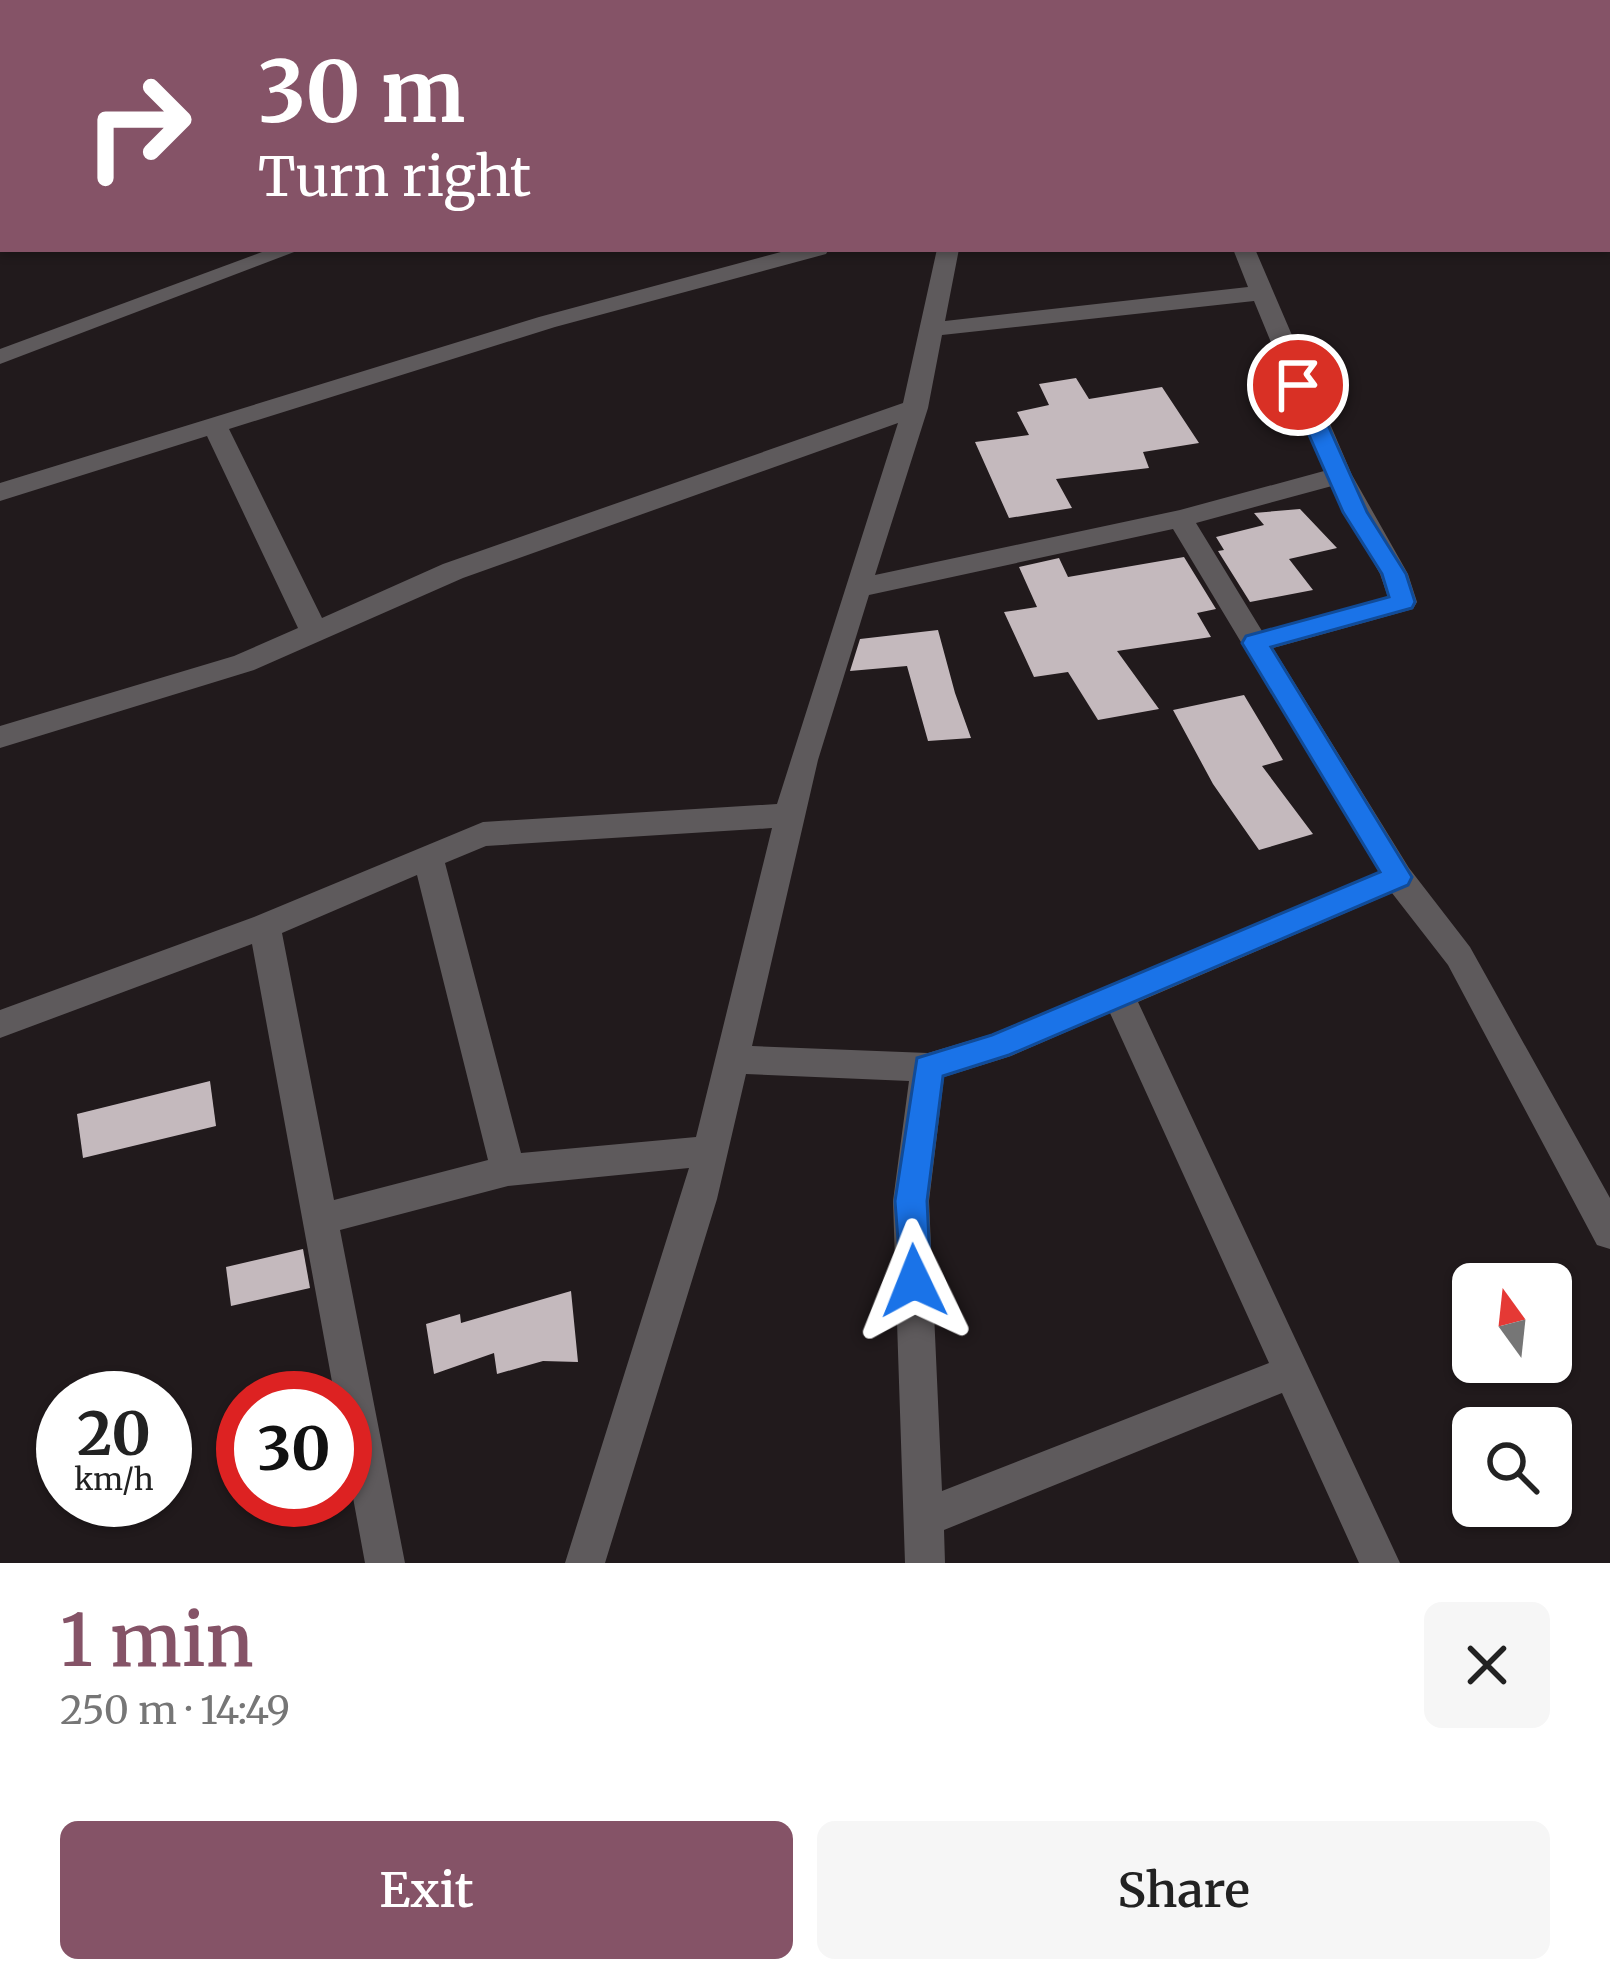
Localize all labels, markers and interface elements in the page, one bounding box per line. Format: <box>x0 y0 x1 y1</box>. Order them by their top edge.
text: 30 m <box>258 39 465 145</box>
icon: right <box>60 48 216 204</box>
text: Turn right <box>258 143 531 211</box>
pin <box>1247 334 1349 436</box>
icon: arrive <box>1265 352 1331 418</box>
position arrow <box>851 1218 977 1344</box>
north arrow <box>1452 1263 1572 1383</box>
map controls <box>1452 1263 1572 1527</box>
speed limit sign: 30 <box>216 1371 372 1527</box>
text: 20 <box>77 1396 151 1471</box>
button: search <box>1452 1407 1572 1527</box>
text: km/h <box>74 1460 154 1498</box>
text: 1 min <box>60 1595 254 1686</box>
button: close <box>1424 1602 1550 1728</box>
text: 250 m · 14:49 <box>60 1686 290 1735</box>
button: Exit <box>60 1821 793 1959</box>
button: Share <box>817 1821 1550 1959</box>

